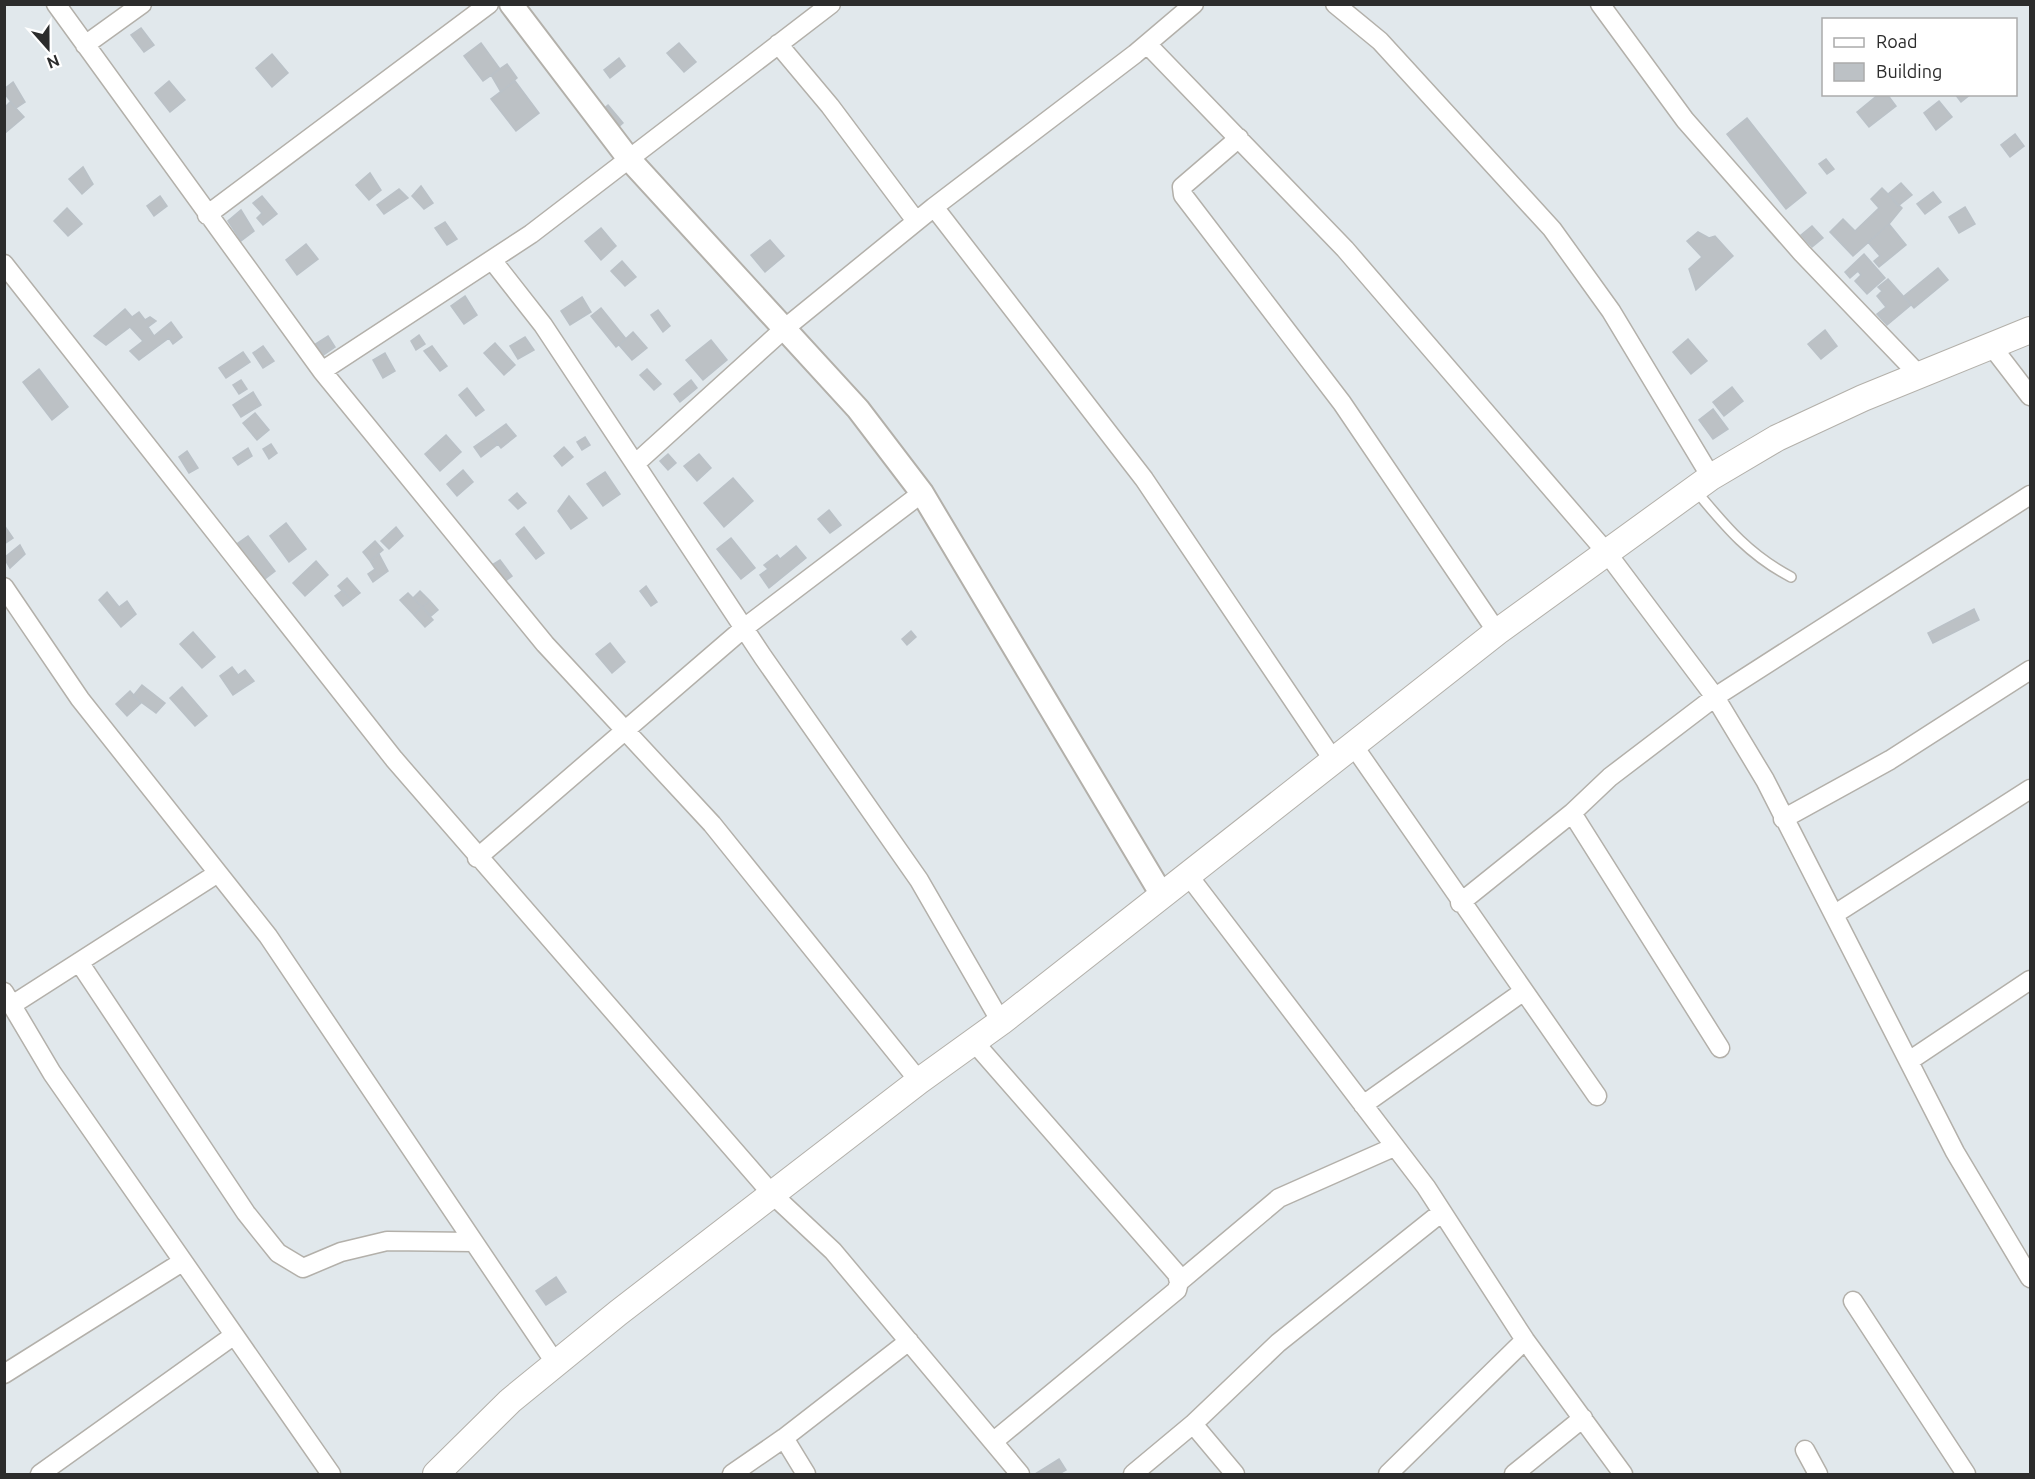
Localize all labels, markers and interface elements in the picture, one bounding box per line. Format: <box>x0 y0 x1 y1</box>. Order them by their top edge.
north arrow <box>18 18 78 78</box>
legend <box>1822 18 2017 96</box>
text: Road <box>1876 31 1918 51</box>
text: N <box>45 51 62 73</box>
text: Building <box>1876 61 1942 81</box>

